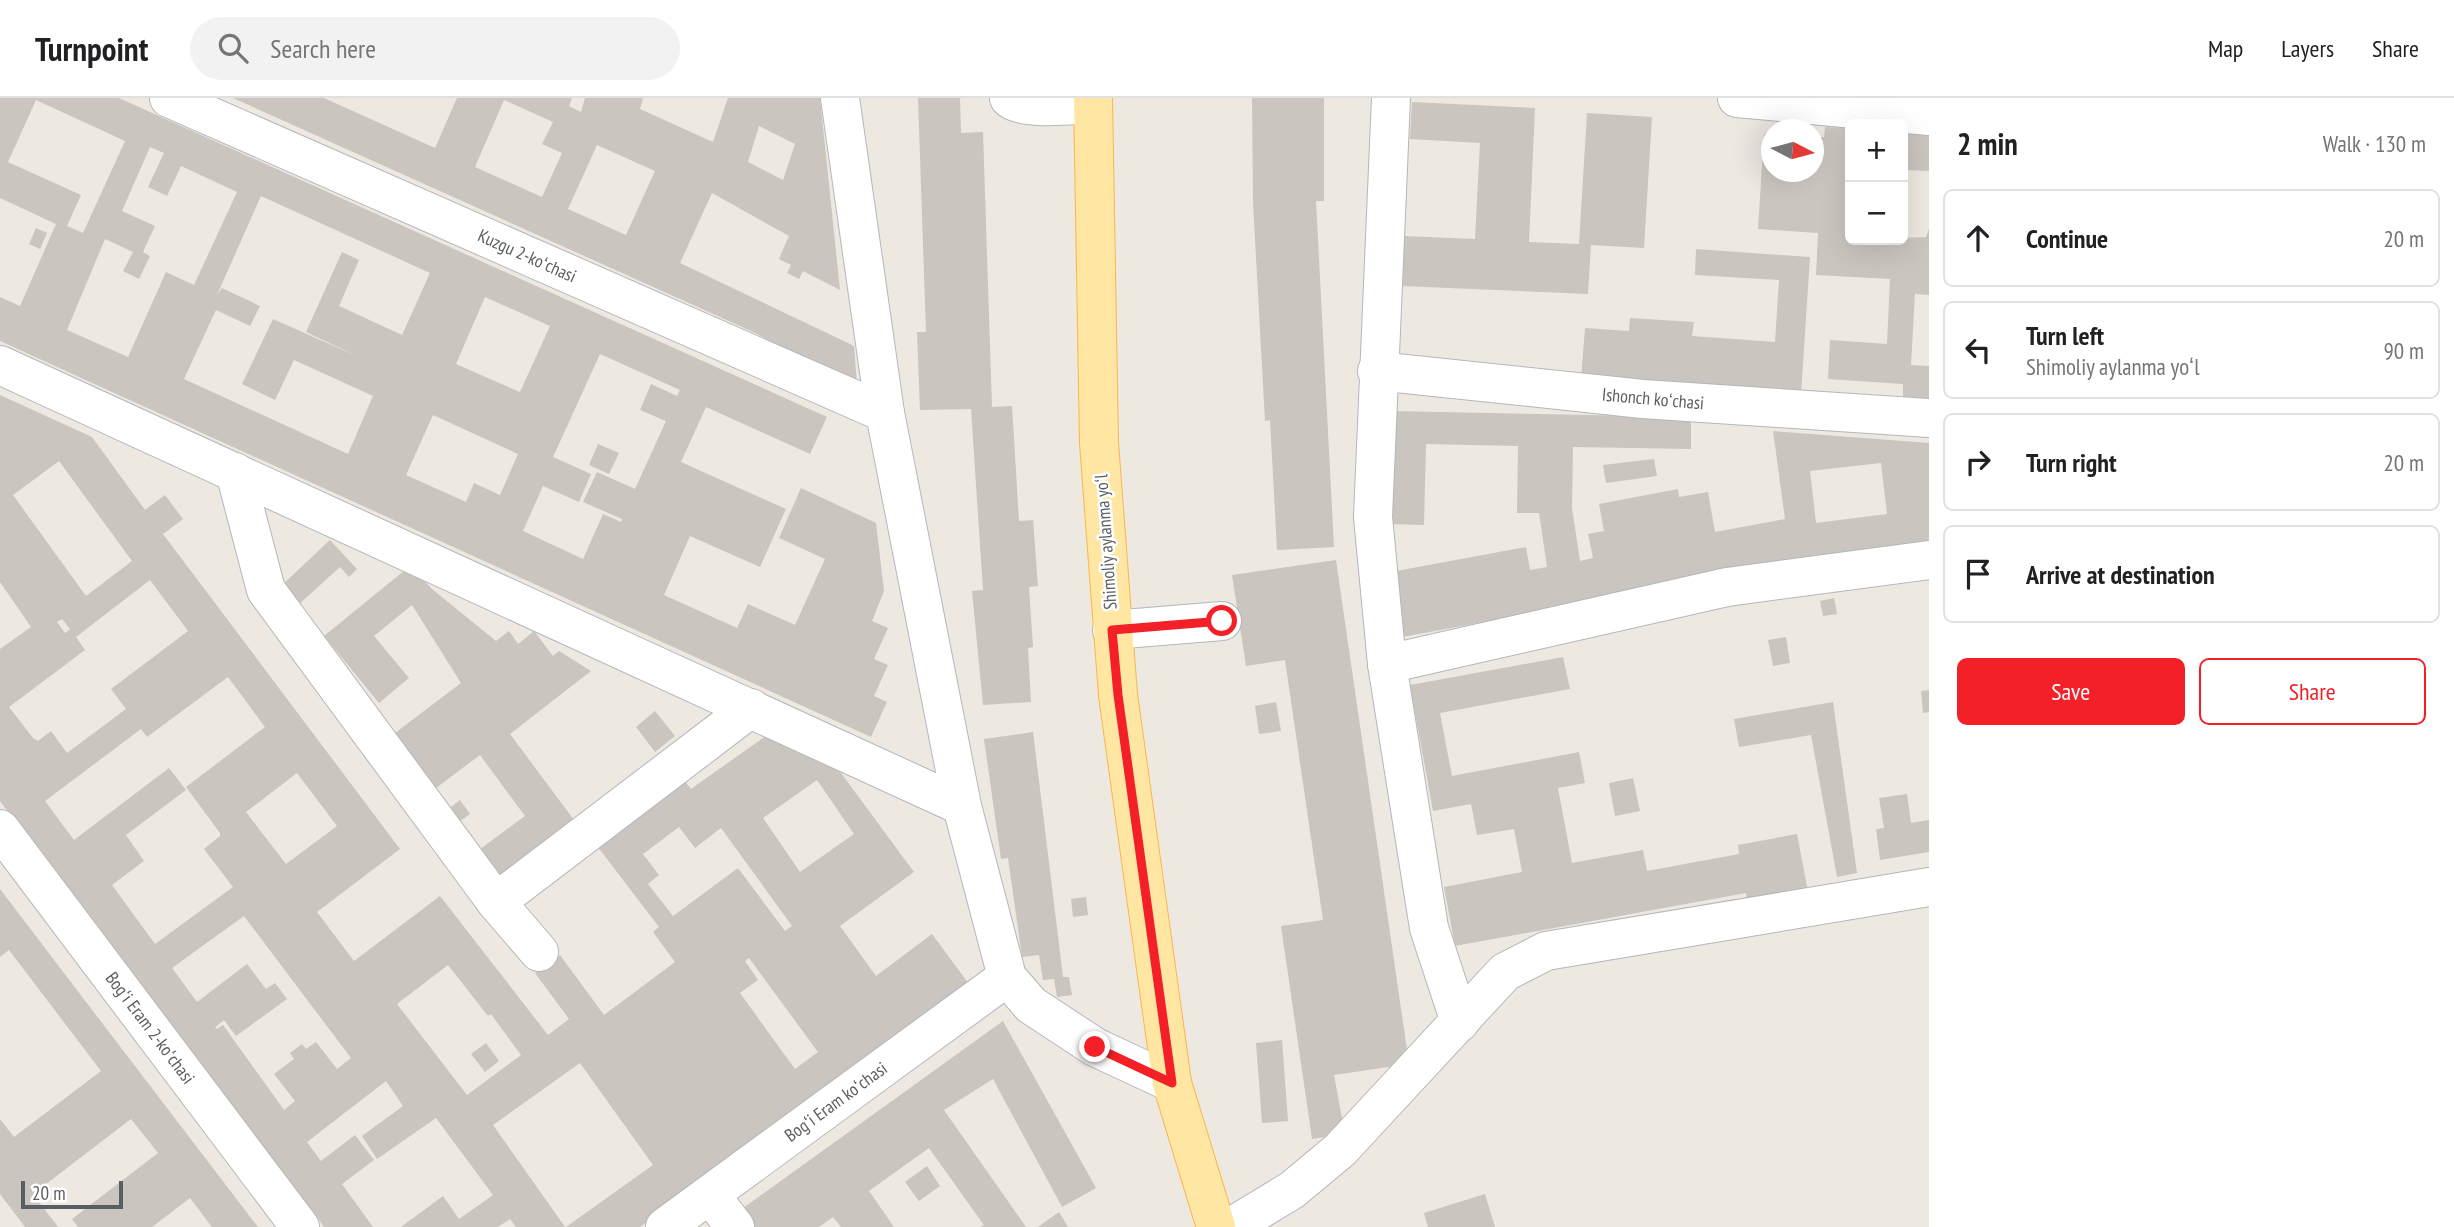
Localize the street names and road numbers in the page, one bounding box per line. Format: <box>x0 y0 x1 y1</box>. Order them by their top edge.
street label: Kuzgu 2-koʻchasi <box>474 224 580 287</box>
street label: Ishonch koʻchasi <box>1601 383 1705 414</box>
street label: Shimoliy aylanma yoʻl <box>1089 473 1122 611</box>
street label: Bogʻi Eram 2-koʻchasi <box>101 967 200 1088</box>
street label: Bogʻi Eram koʻchasi <box>780 1057 892 1147</box>

